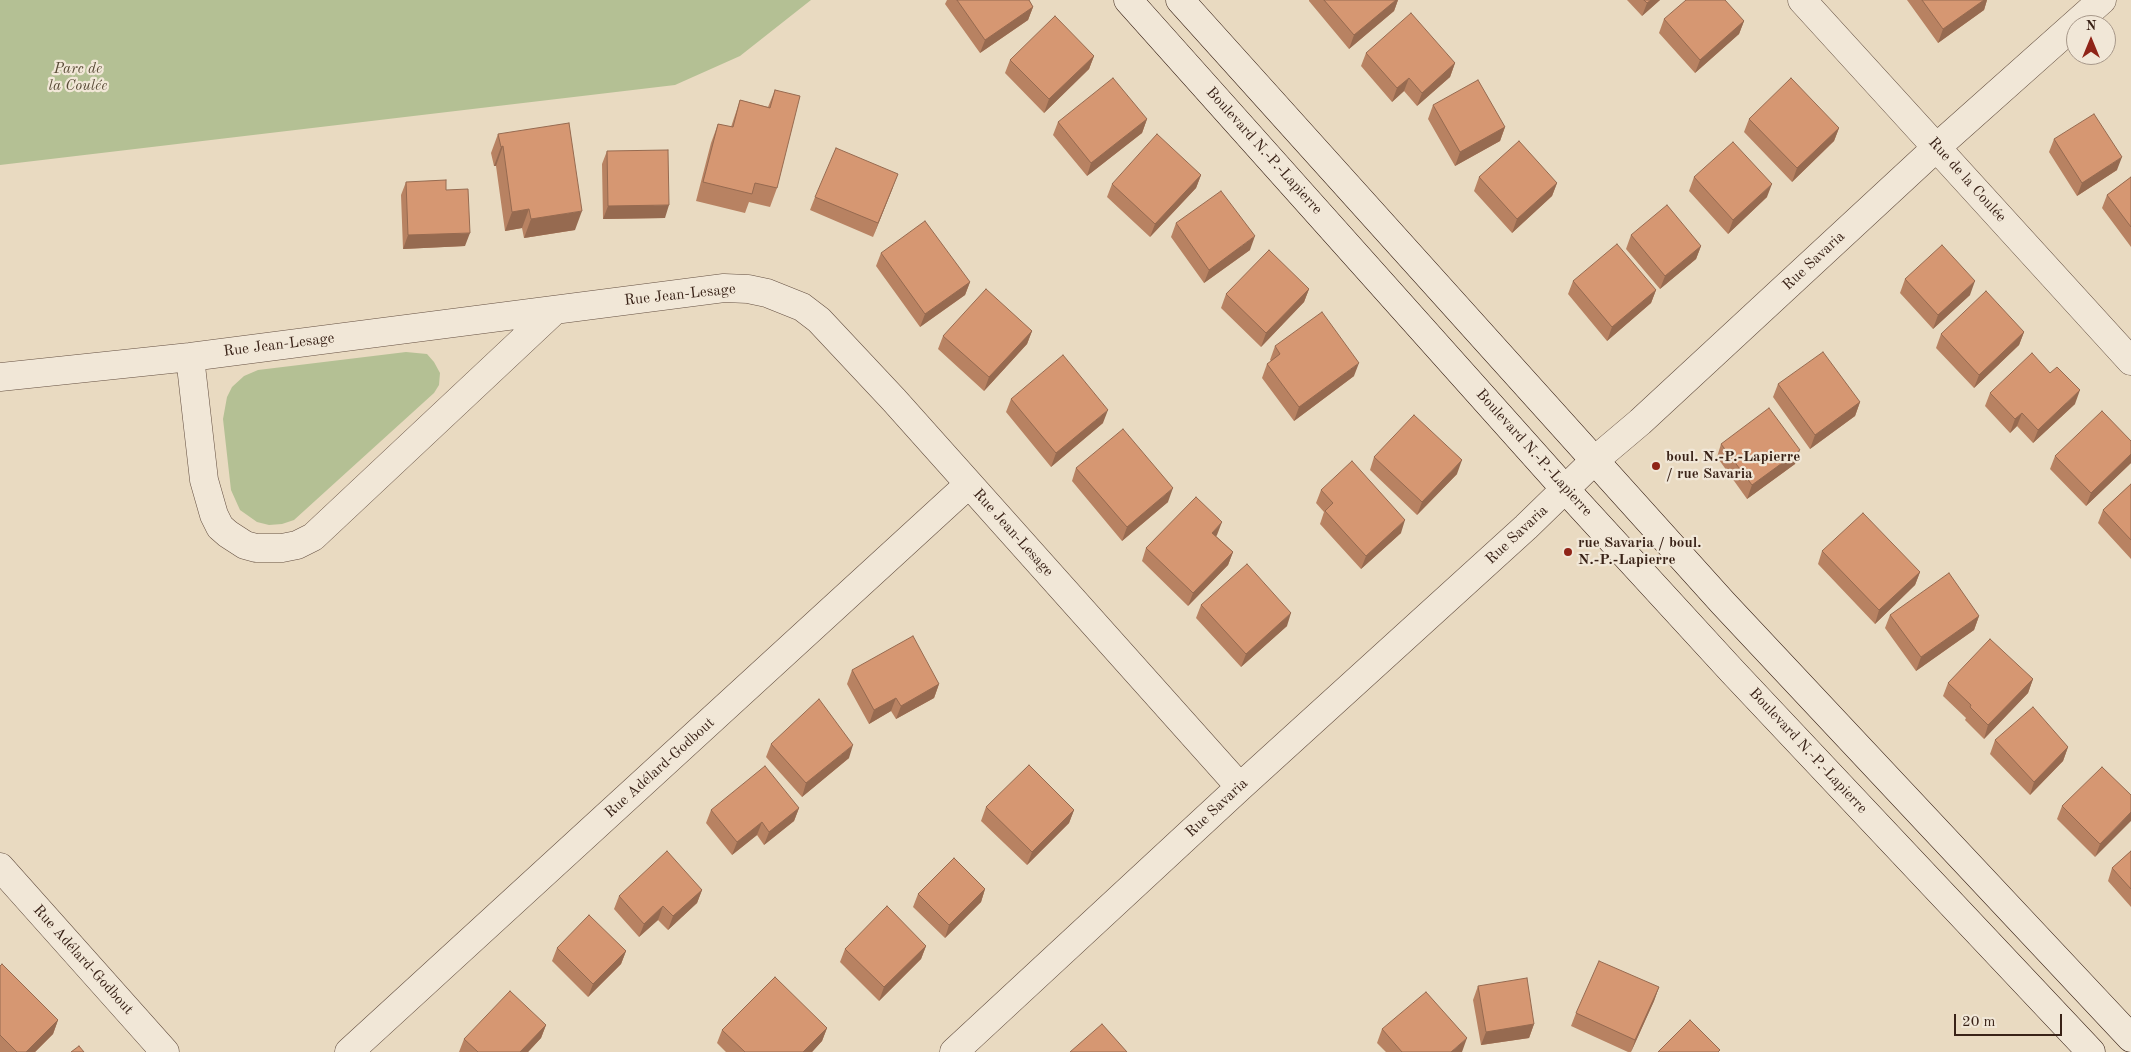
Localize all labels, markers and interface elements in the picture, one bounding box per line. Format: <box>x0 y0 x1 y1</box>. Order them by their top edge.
north arrow <box>2066 15 2116 65</box>
text: N <box>2086 19 2096 33</box>
park label: Parc de la Coulée <box>49 60 107 95</box>
street label: Boulevard N.-P.-Lapierre <box>1202 84 1326 218</box>
street label: Rue de la Coulée <box>1924 134 2010 226</box>
street label: Rue Savaria <box>1779 228 1849 294</box>
street label: Rue Jean-Lesage <box>623 280 737 310</box>
street label: Rue Jean-Lesage <box>222 329 336 361</box>
street label: Boulevard N.-P.-Lapierre <box>1472 386 1596 520</box>
place label: boul. N.-P.-Lapierre / rue Savaria <box>1666 448 1800 483</box>
marker: boul. N.-P.-Lapierre / rue Savaria <box>1650 460 1662 472</box>
street label: Rue Jean-Lesage <box>969 485 1057 581</box>
street label: Rue Savaria <box>1482 502 1552 568</box>
place label: rue Savaria / boul. N.-P.-Lapierre <box>1578 534 1701 569</box>
marker: rue Savaria / boul. N.-P.-Lapierre <box>1562 546 1574 558</box>
street label: Boulevard N.-P.-Lapierre <box>1745 685 1871 817</box>
street label: Rue Adélard-Godbout <box>601 714 719 822</box>
street label: Rue Savaria <box>1182 775 1252 841</box>
street label: Rue Adélard-Godbout <box>29 901 137 1019</box>
scale bar <box>1956 1004 2064 1036</box>
text: 20 m <box>1962 1015 1996 1030</box>

